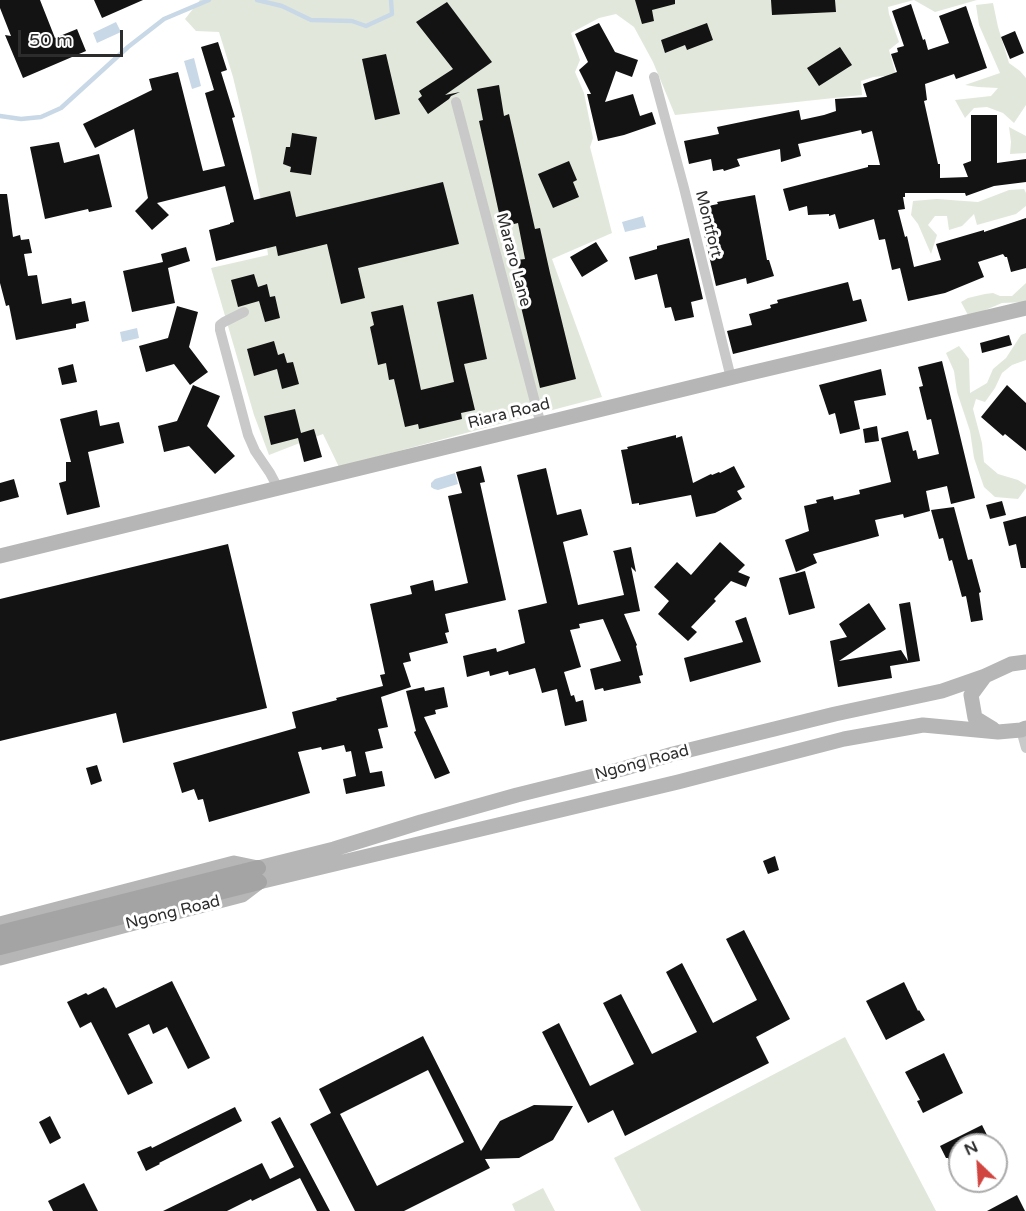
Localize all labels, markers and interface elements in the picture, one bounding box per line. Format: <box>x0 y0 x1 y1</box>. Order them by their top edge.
scale bar <box>21 18 126 56</box>
text: 50 m <box>29 29 73 51</box>
street label: Montfort <box>690 189 726 259</box>
street label: Mararo Lane <box>491 211 535 309</box>
street label: Riara Road <box>466 395 552 433</box>
street label: Ngong Road <box>593 741 691 785</box>
street label: Ngong Road <box>124 892 222 934</box>
north arrow <box>948 1133 1008 1193</box>
text: N <box>961 1137 981 1160</box>

